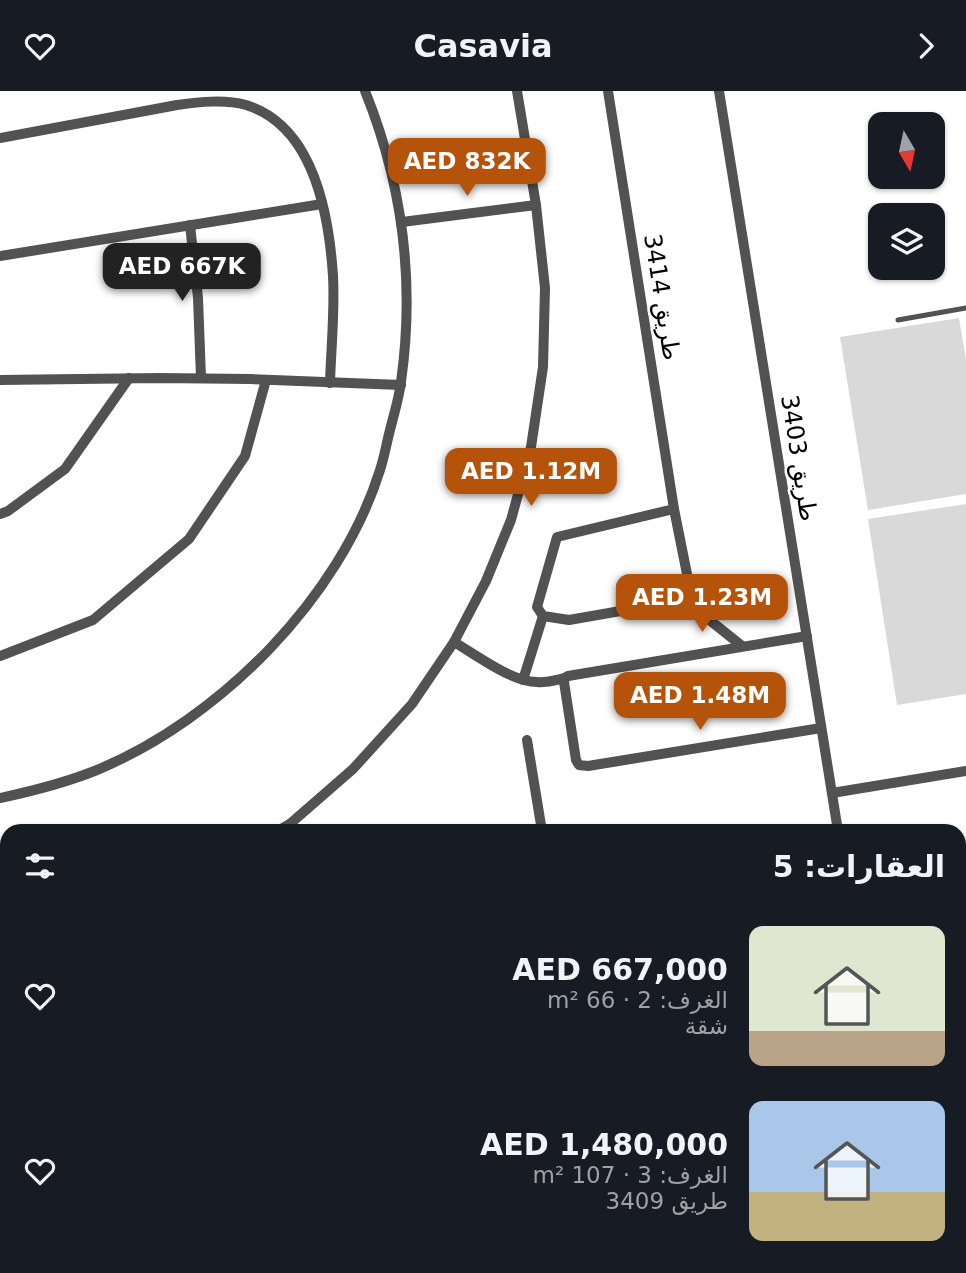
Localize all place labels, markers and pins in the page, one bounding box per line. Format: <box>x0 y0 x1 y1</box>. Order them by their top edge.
pin: AED 832K <box>395 139 539 198</box>
pin: AED 667K <box>110 243 254 303</box>
pin: AED 1.12M <box>451 449 611 508</box>
pin: AED 1.23M <box>622 575 782 634</box>
pin: AED 1.48M <box>620 673 780 732</box>

